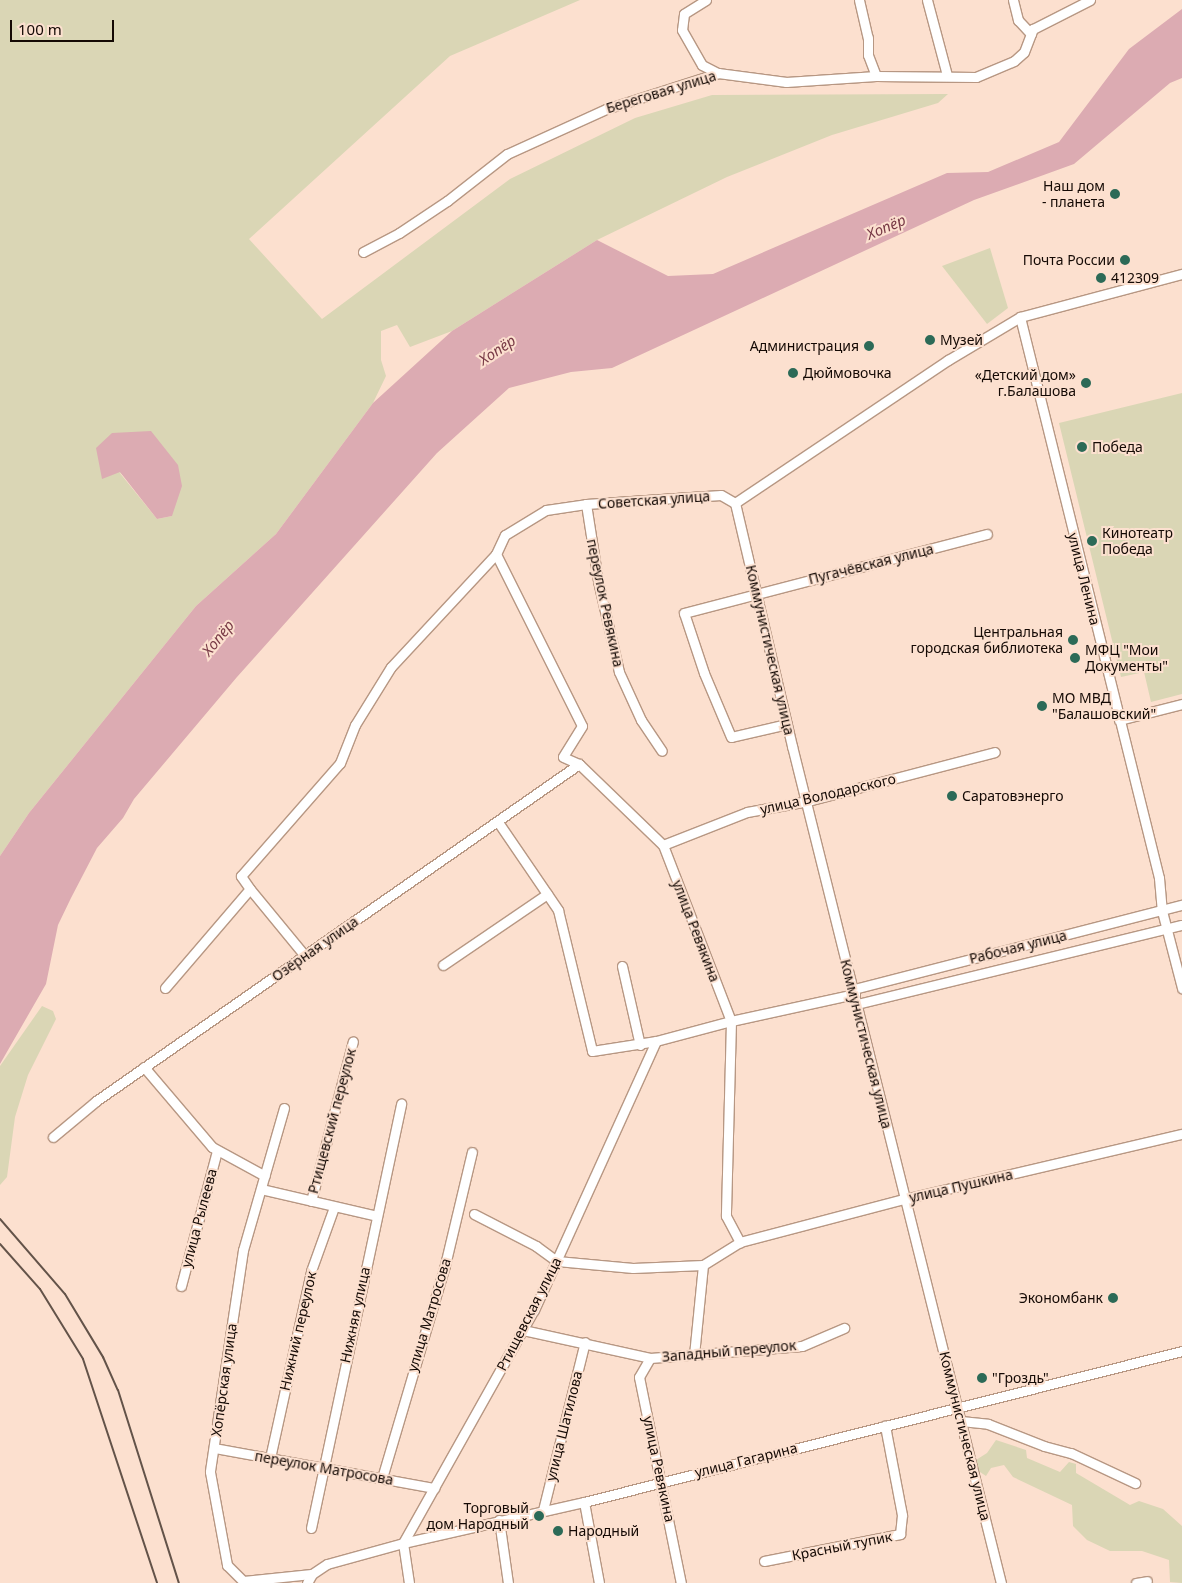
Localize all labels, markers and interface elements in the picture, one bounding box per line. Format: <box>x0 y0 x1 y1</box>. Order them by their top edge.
scale bar <box>12 10 116 42</box>
text: 100 m <box>18 19 62 39</box>
street label: Береговая улица <box>604 67 718 117</box>
place label: Наш дом - планета <box>1042 178 1105 210</box>
marker: Наш дом - планета <box>1109 188 1121 200</box>
water label: Хопёр <box>864 211 908 243</box>
place label: Почта России <box>1023 252 1115 268</box>
marker: Почта России <box>1119 254 1131 266</box>
place label: 412309 <box>1111 270 1159 286</box>
marker: 412309 <box>1095 272 1107 284</box>
water label: Хопёр <box>475 331 519 369</box>
place label: Музей <box>940 332 983 348</box>
marker: Музей <box>924 334 936 346</box>
place label: Администрация <box>750 338 859 354</box>
marker: Администрация <box>863 340 875 352</box>
place label: Дюймовочка <box>803 365 891 381</box>
marker: Дюймовочка <box>787 367 799 379</box>
place label: «Детский дом» г.Балашова <box>975 367 1076 400</box>
marker: «Детский дом» г.Балашова <box>1080 377 1092 389</box>
place label: Победа <box>1092 439 1143 455</box>
marker: Победа <box>1076 441 1088 453</box>
street label: Советская улица <box>597 488 711 512</box>
place label: Кинотеатр Победа <box>1102 525 1173 558</box>
street label: улица Ленина <box>1064 531 1104 627</box>
marker: Кинотеатр Победа <box>1086 535 1098 547</box>
street label: переулок Ревякина <box>583 537 627 669</box>
street label: Пугачёвская улица <box>807 540 935 588</box>
street label: Коммунистическая улица <box>742 563 798 737</box>
water label: Хопёр <box>198 617 238 659</box>
place label: Центральная городская библиотека <box>910 624 1063 656</box>
marker: Центральная городская библиотека <box>1067 634 1079 646</box>
place label: МФЦ "Мои Документы" <box>1085 642 1168 674</box>
marker: МФЦ "Мои Документы" <box>1069 652 1081 664</box>
place label: МО МВД "Балашовский" <box>1052 690 1156 722</box>
marker: МО МВД "Балашовский" <box>1036 700 1048 712</box>
street label: улица Володарского <box>759 770 897 818</box>
place label: Саратовэнерго <box>962 788 1064 804</box>
marker: Саратовэнерго <box>946 790 958 802</box>
street label: улица Ревякина <box>669 878 723 984</box>
street label: Озёрная улица <box>269 913 361 985</box>
street label: Рабочая улица <box>968 927 1068 967</box>
street label: Коммунистическая улица <box>837 958 895 1130</box>
street label: Ртищевский переулок <box>305 1047 359 1195</box>
street label: улица Пушкина <box>908 1166 1014 1206</box>
street label: улица Рылеева <box>178 1167 220 1269</box>
street label: Ртищевская улица <box>493 1254 565 1374</box>
street label: улица Матросова <box>404 1256 454 1374</box>
street label: Нижняя улица <box>337 1265 373 1365</box>
street label: Нижний переулок <box>276 1270 320 1392</box>
place label: Экономбанк <box>1019 1290 1103 1306</box>
marker: Экономбанк <box>1107 1292 1119 1304</box>
street label: Хопёрская улица <box>208 1322 240 1438</box>
street label: Западный переулок <box>661 1337 797 1365</box>
street label: Коммунистическая улица <box>936 1350 994 1522</box>
street label: улица Шатилова <box>542 1369 586 1483</box>
place label: "Гроздь" <box>992 1370 1049 1386</box>
marker: "Гроздь" <box>976 1372 988 1384</box>
street label: улица Ревякина <box>640 1415 678 1523</box>
street label: улица Гагарина <box>693 1439 799 1481</box>
street label: переулок Матросова <box>253 1448 395 1488</box>
place label: Торговый дом Народный <box>427 1500 529 1532</box>
marker: Торговый дом Народный <box>533 1510 545 1522</box>
place label: Народный <box>568 1523 639 1539</box>
marker: Народный <box>552 1525 564 1537</box>
street label: Красный тупик <box>790 1528 894 1564</box>

